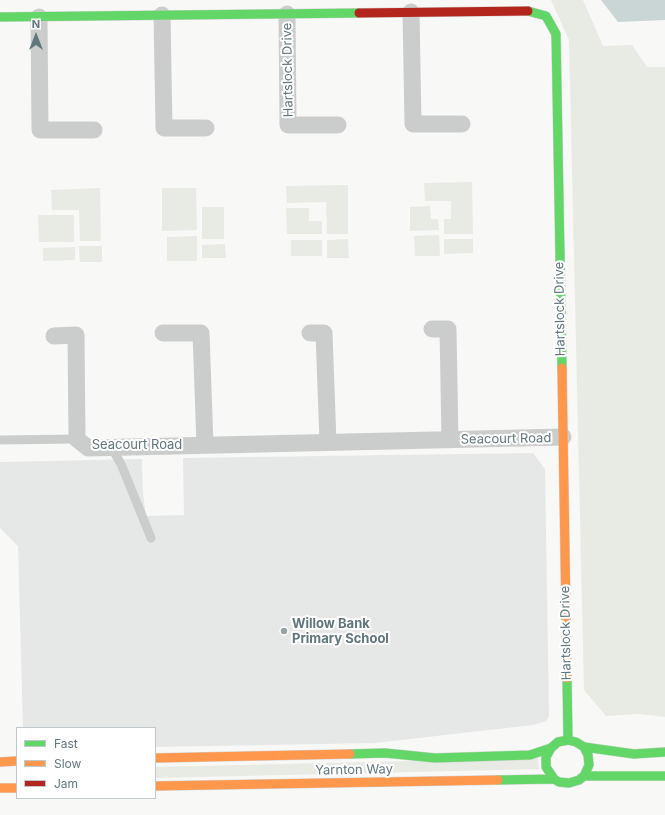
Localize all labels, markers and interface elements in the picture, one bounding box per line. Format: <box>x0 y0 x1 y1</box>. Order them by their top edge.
north arrow <box>16 16 56 56</box>
text: N <box>32 17 40 31</box>
street label: Hartslock Drive <box>279 23 297 117</box>
street label: Hartslock Drive <box>551 262 569 356</box>
street label: Seacourt Road <box>461 430 551 448</box>
street label: Seacourt Road <box>92 437 182 453</box>
street label: Hartslock Drive <box>557 586 575 680</box>
place label: Willow Bank Primary School <box>292 616 389 647</box>
marker: Willow Bank Primary School <box>279 626 289 636</box>
legend <box>16 727 156 799</box>
text: Fast <box>54 736 78 751</box>
text: Slow <box>54 756 81 771</box>
street label: Yarnton Way <box>315 762 393 778</box>
text: Jam <box>54 776 78 791</box>

